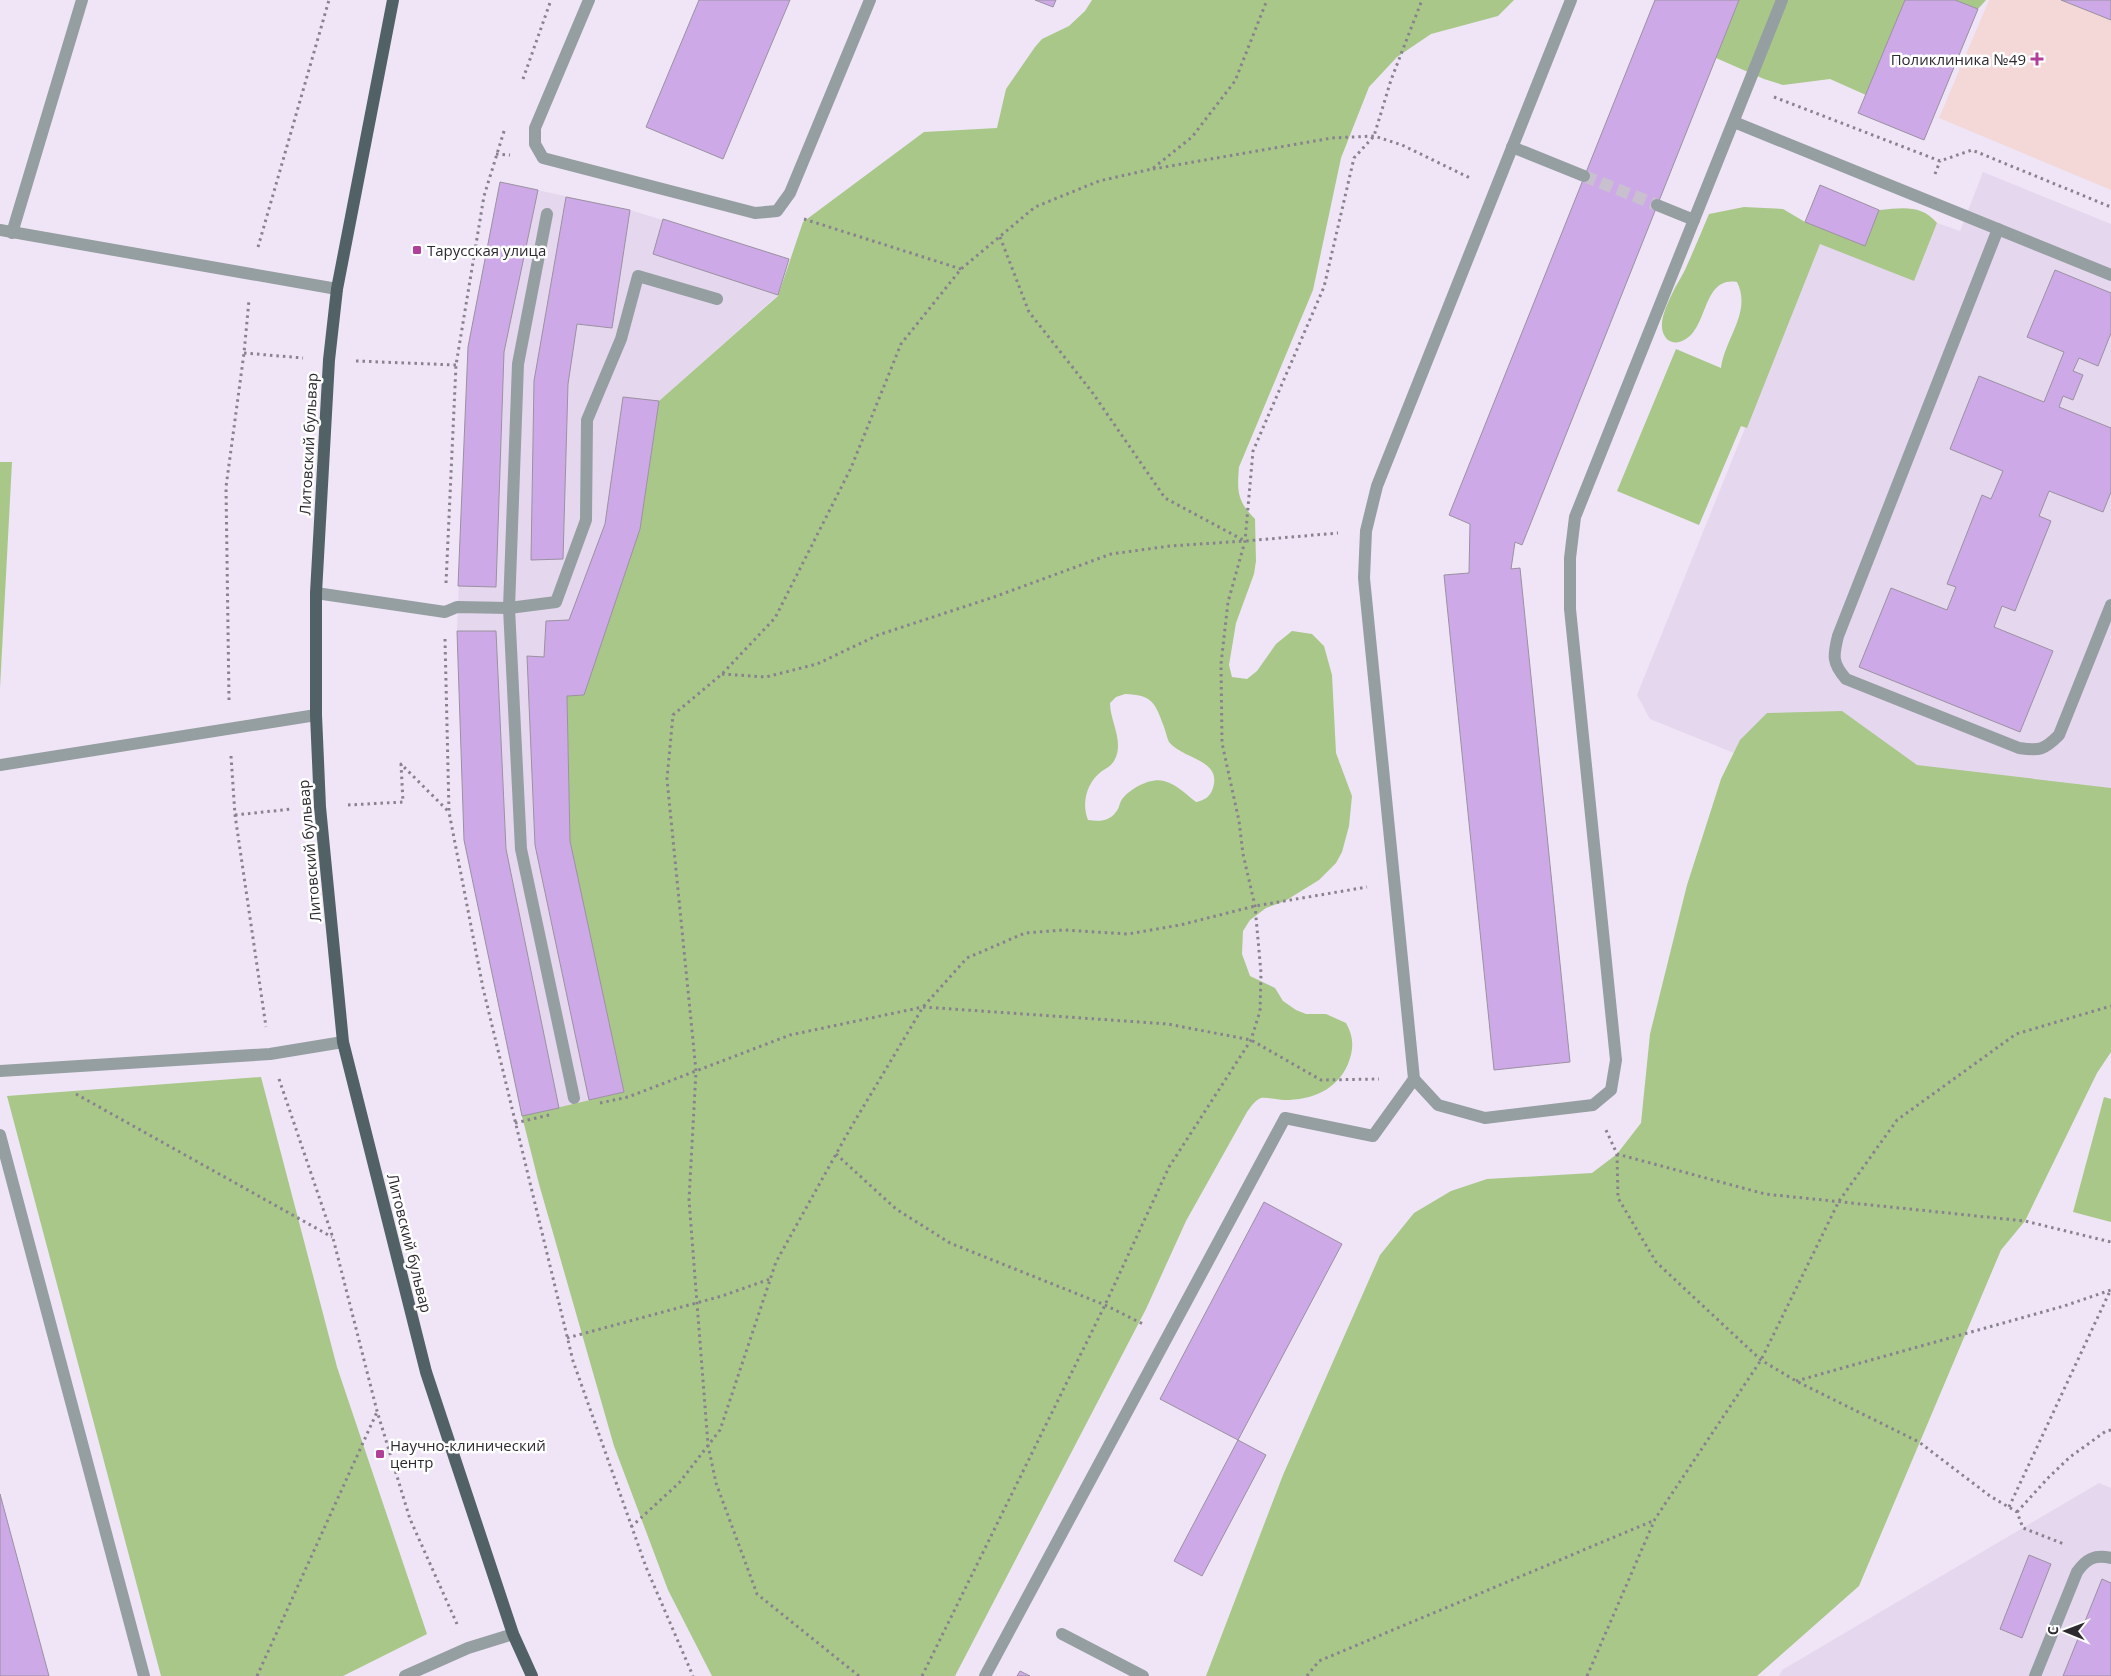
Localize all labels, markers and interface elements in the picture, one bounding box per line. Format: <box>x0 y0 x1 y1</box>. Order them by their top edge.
place label: Поликлиника №49 <box>1891 49 2026 69</box>
marker: Поликлиника №49 <box>2030 52 2044 66</box>
place label: Тарусская улица <box>427 240 546 260</box>
marker: Тарусская улица <box>411 244 423 256</box>
street label: Литовский бульвар <box>294 372 322 516</box>
street label: Литовский бульвар <box>293 779 325 923</box>
street label: Литовский бульвар <box>383 1171 437 1315</box>
place label: Научно-клинический центр <box>390 1435 546 1472</box>
marker: Научно-клинический центр <box>374 1448 386 1460</box>
north arrow <box>2041 1606 2091 1656</box>
text: С <box>2043 1626 2062 1635</box>

